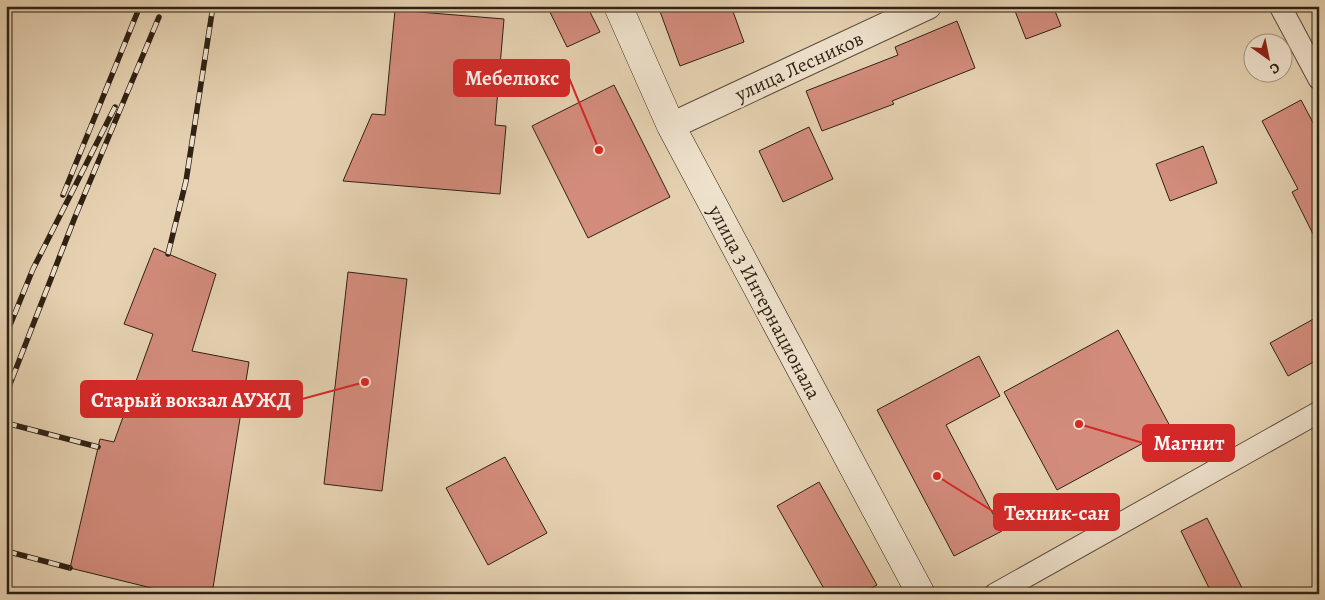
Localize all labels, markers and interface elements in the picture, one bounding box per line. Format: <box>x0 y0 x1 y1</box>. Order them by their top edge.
street label: улица Лесников <box>730 25 868 108</box>
north arrow <box>1242 32 1292 82</box>
text: С <box>1266 58 1284 79</box>
callout: Мебелюкс <box>454 60 569 96</box>
text: Мебелюкс <box>465 64 559 92</box>
street label: улица 3 Интернационала <box>701 200 828 405</box>
callout: Старый вокзал АУЖД <box>81 381 302 417</box>
text: Старый вокзал АУЖД <box>91 386 291 414</box>
callout: Магнит <box>1143 425 1234 461</box>
text: Магнит <box>1153 429 1225 457</box>
callout: Техник-сан <box>994 494 1119 530</box>
text: Техник-сан <box>1004 499 1110 527</box>

